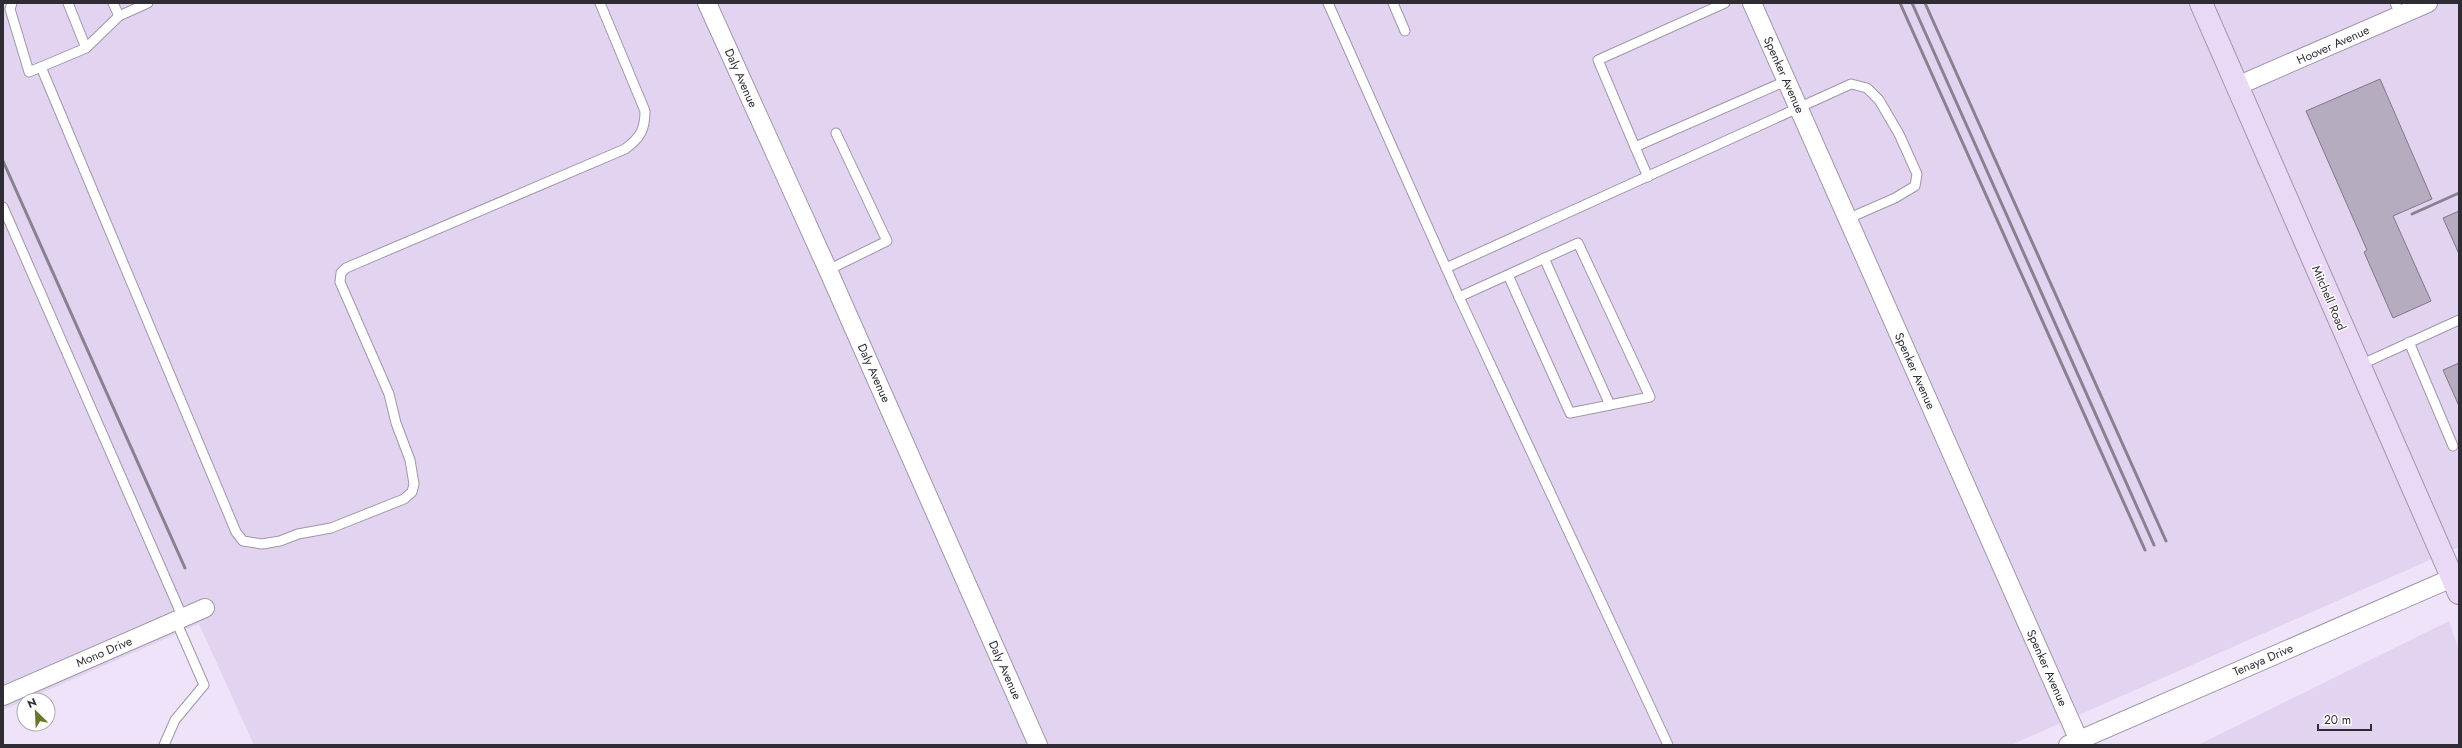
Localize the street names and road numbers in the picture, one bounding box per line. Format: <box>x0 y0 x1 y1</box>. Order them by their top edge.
street label: Hoover Avenue <box>2294 21 2372 69</box>
street label: Spenker Avenue <box>1759 34 1809 116</box>
street label: Daly Avenue <box>720 46 762 110</box>
street label: Mitchell Road <box>2307 263 2351 333</box>
street label: Spenker Avenue <box>1890 330 1940 412</box>
street label: Daly Avenue <box>853 341 895 405</box>
street label: Spenker Avenue <box>2022 627 2072 709</box>
street label: Mono Drive <box>73 632 135 672</box>
street label: Daly Avenue <box>984 638 1026 702</box>
street label: Tenaya Drive <box>2230 639 2296 681</box>

